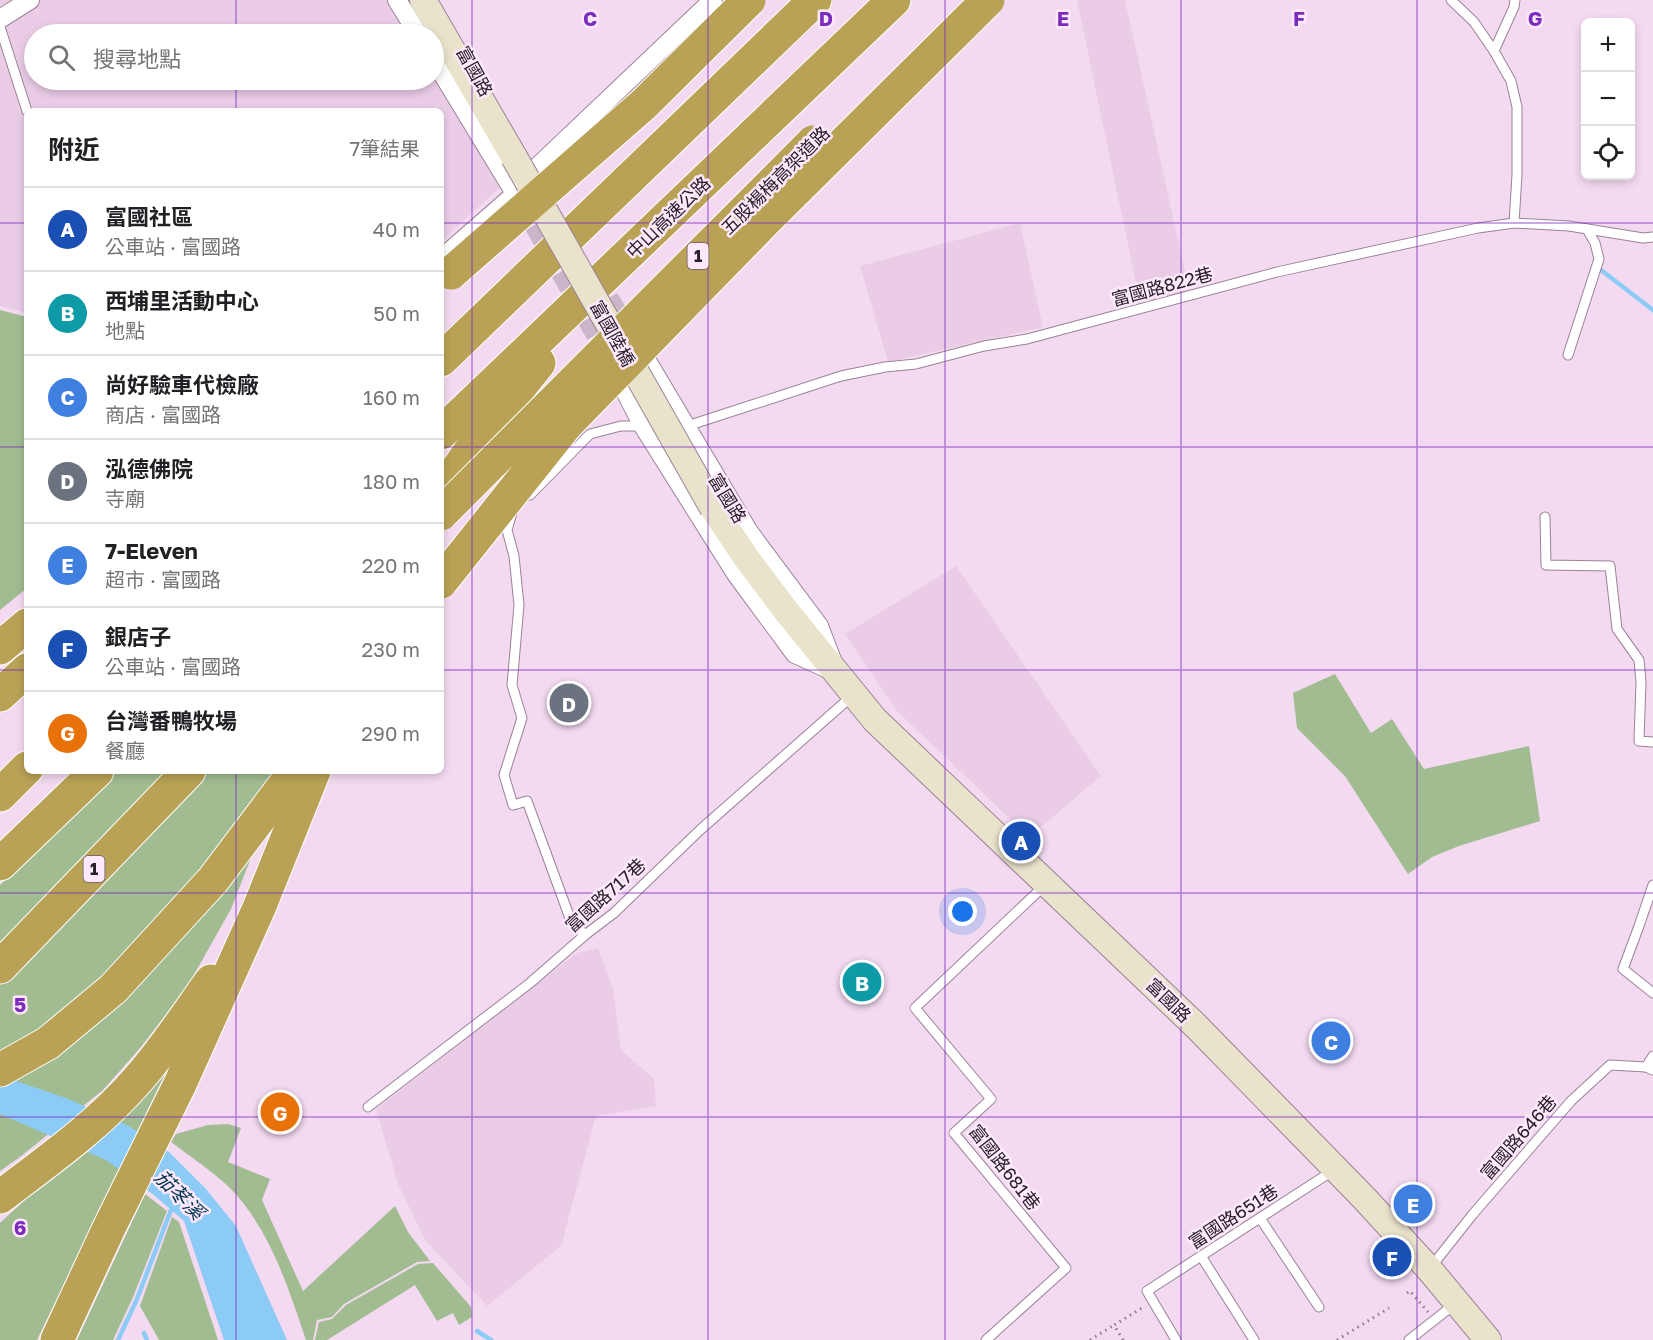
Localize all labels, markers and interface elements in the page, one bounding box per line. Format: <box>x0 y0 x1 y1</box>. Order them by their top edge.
text: C <box>583 6 597 30</box>
text: D <box>819 6 833 30</box>
text: E <box>1057 6 1069 30</box>
text: F <box>1293 6 1305 30</box>
text: G <box>1528 6 1542 30</box>
map controls <box>1581 18 1635 180</box>
button: + <box>1581 18 1635 72</box>
search box <box>24 24 444 90</box>
icon: search <box>45 41 78 74</box>
street label: 富國路 <box>452 42 498 100</box>
text: 搜尋地點 <box>93 45 181 72</box>
button: − <box>1581 72 1635 126</box>
street label: 五股楊梅高架道路 <box>716 121 834 239</box>
button: locate <box>1581 126 1635 180</box>
text: 附近 <box>48 134 100 165</box>
text: 7筆結果 <box>349 136 420 160</box>
street label: 中山高速公路 <box>622 172 714 262</box>
text: 富國社區 <box>105 203 193 230</box>
text: A <box>60 217 75 241</box>
text: 40 m <box>373 217 420 241</box>
text: 公車站 · 富國路 <box>105 234 241 258</box>
road number: 1 <box>688 243 708 269</box>
street label: 富國路822巷 <box>1109 262 1215 310</box>
text: 西埔里活動中心 <box>105 287 259 314</box>
street label: 富國陸橋 <box>586 296 640 370</box>
text: B <box>60 301 75 325</box>
text: 50 m <box>373 301 420 325</box>
text: 地點 <box>105 318 145 342</box>
text: 尚好驗車代檢廠 <box>105 371 259 398</box>
text: C <box>60 385 75 409</box>
text: 160 m <box>363 385 420 409</box>
text: 商店 · 富國路 <box>105 402 221 426</box>
text: 泓德佛院 <box>105 455 193 482</box>
text: D <box>60 469 75 493</box>
text: 180 m <box>363 469 420 493</box>
street label: 富國路 <box>705 469 751 527</box>
text: 寺廟 <box>105 486 145 510</box>
text: 7-Eleven <box>105 537 198 564</box>
text: E <box>61 553 74 577</box>
text: 220 m <box>362 553 420 577</box>
text: 超市 · 富國路 <box>105 567 221 591</box>
text: 銀店子 <box>105 623 171 650</box>
text: F <box>62 637 73 661</box>
text: 230 m <box>362 637 420 661</box>
text: 公車站 · 富國路 <box>105 654 241 678</box>
pin: D <box>550 680 588 726</box>
text: 台灣番鴨牧場 <box>105 707 237 734</box>
text: G <box>60 721 75 745</box>
text: 290 m <box>361 721 420 745</box>
text: 餐廳 <box>105 738 145 762</box>
pin: A <box>1002 818 1040 864</box>
street label: 富國路717巷 <box>561 853 649 937</box>
road number: 1 <box>84 856 104 882</box>
your location <box>948 897 977 926</box>
pin: B <box>842 960 882 1004</box>
street label: 富國路 <box>1142 973 1196 1027</box>
text: 5 <box>14 992 26 1016</box>
pin: C <box>1312 1018 1350 1064</box>
pin: G <box>260 1090 300 1134</box>
street label: 富國路646巷 <box>1475 1090 1561 1184</box>
street label: 富國路681巷 <box>965 1120 1045 1214</box>
water label: 茄苳溪 <box>150 1164 212 1226</box>
street label: 富國路651巷 <box>1184 1179 1282 1253</box>
pin: E <box>1394 1182 1432 1226</box>
text: 6 <box>14 1215 26 1239</box>
pin: F <box>1372 1234 1412 1280</box>

